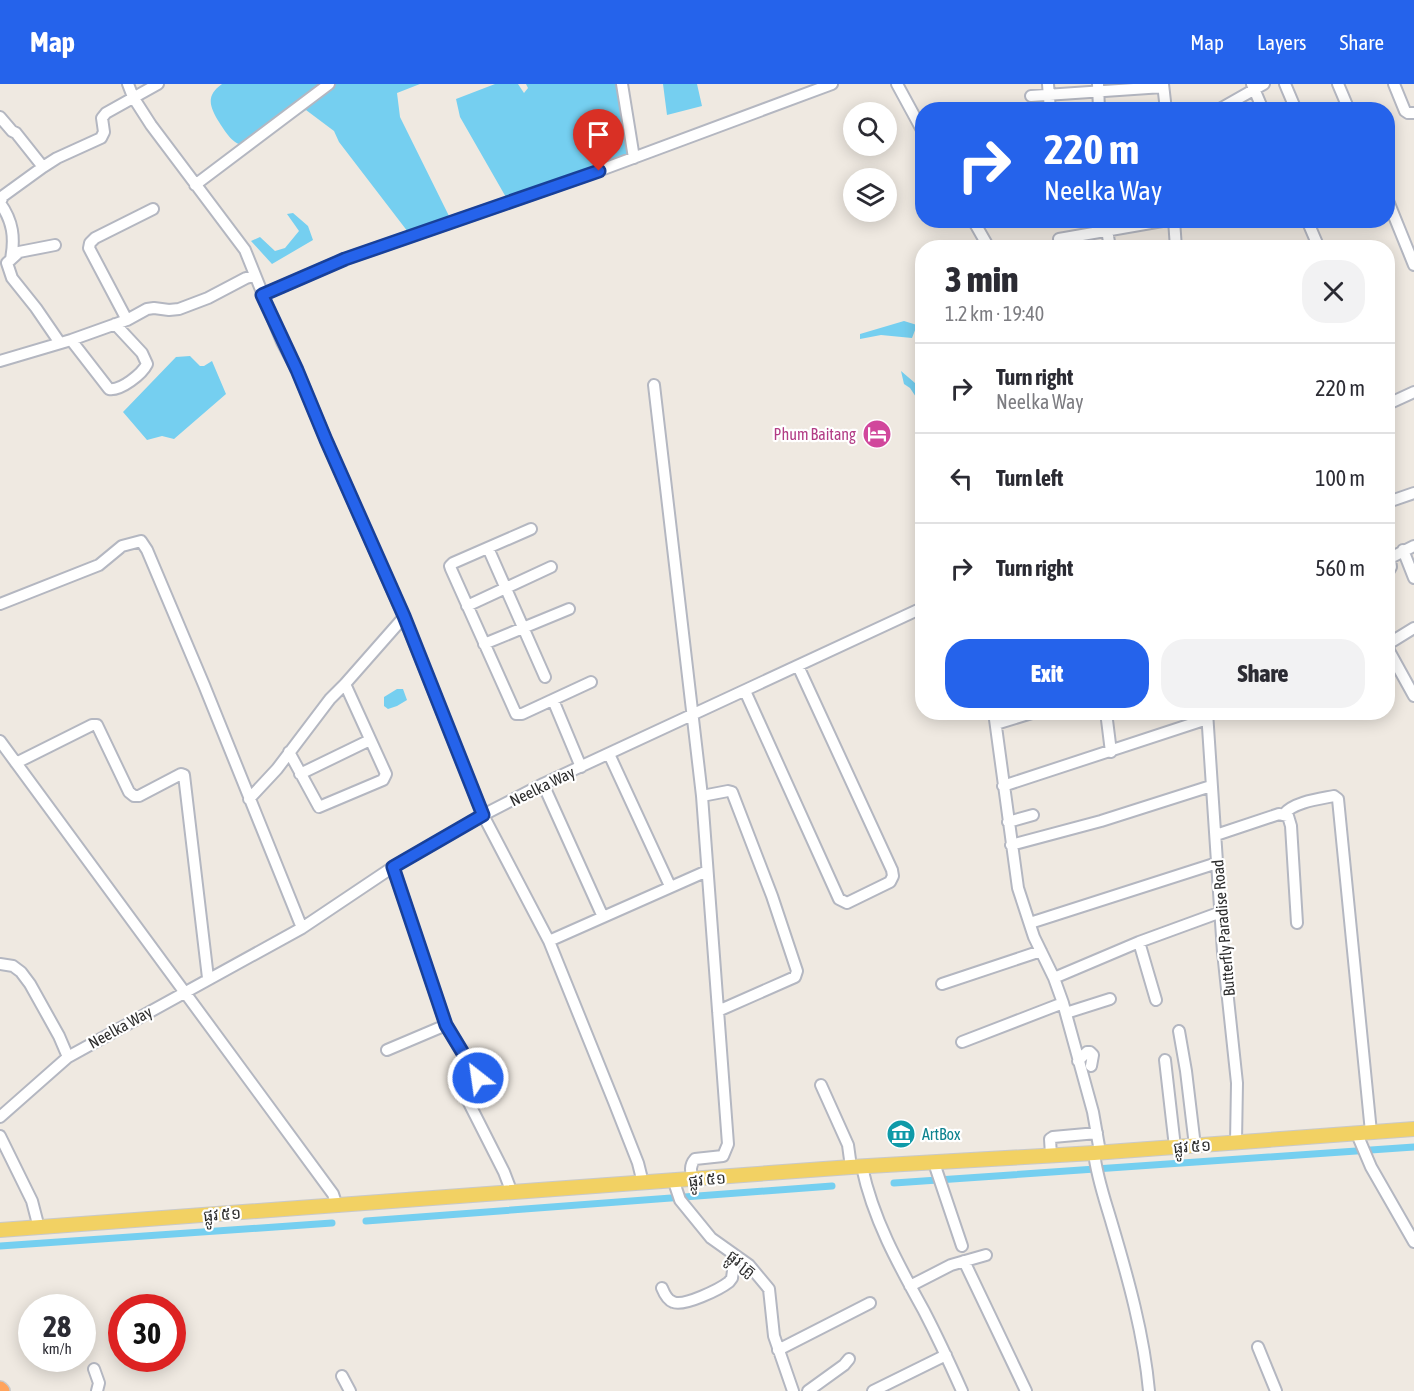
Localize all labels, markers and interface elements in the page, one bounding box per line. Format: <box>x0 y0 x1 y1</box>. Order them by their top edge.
text: Map <box>30 26 75 58</box>
text: Map <box>1190 30 1224 54</box>
text: Layers <box>1257 30 1307 54</box>
text: Share <box>1340 30 1384 54</box>
map controls <box>843 102 897 222</box>
button: search <box>843 102 897 156</box>
pin <box>573 109 624 171</box>
icon: arrive <box>582 118 615 151</box>
text: 220 m <box>1044 125 1139 173</box>
icon: right <box>945 126 1023 204</box>
button: layers <box>843 168 897 222</box>
text: Neelka Way <box>1044 175 1162 206</box>
text: 3 min <box>945 258 1019 300</box>
button: close <box>1302 260 1365 323</box>
text: 1.2 km · 19:40 <box>945 302 1044 325</box>
text: Turn right <box>996 364 1073 390</box>
icon: right <box>945 372 978 405</box>
text: 220 m <box>1315 375 1365 401</box>
text: Neelka Way <box>996 390 1083 413</box>
hotel icon: Phum Baitang <box>861 418 893 450</box>
place label: Phum Baitang <box>774 425 856 444</box>
icon: left <box>945 462 978 495</box>
text: Turn left <box>996 465 1063 491</box>
text: 100 m <box>1315 465 1365 491</box>
icon: right <box>945 552 978 585</box>
text: Turn right <box>996 555 1073 581</box>
text: 560 m <box>1315 555 1365 581</box>
button: Exit <box>945 639 1149 708</box>
button: Share <box>1161 639 1365 708</box>
street label: Neelka Way <box>507 762 578 810</box>
street label: Butterfly Paradise Road <box>1208 859 1239 997</box>
street label: Neelka Way <box>85 1002 156 1053</box>
position arrow <box>446 1046 510 1110</box>
museum icon: ArtBox <box>885 1118 917 1150</box>
place label: ArtBox <box>922 1125 961 1143</box>
street label: ផ្លូវ ៥១ <box>1172 1136 1212 1162</box>
street label: ផ្លូវ ៥១ <box>687 1168 727 1195</box>
street label: ផ្លូវ ៥១ <box>202 1204 242 1230</box>
street label: ផ្លូវ គ្រូ <box>720 1246 760 1285</box>
speed limit sign: 30 <box>108 1294 186 1372</box>
text: 28 <box>43 1309 71 1343</box>
text: km/h <box>42 1340 72 1357</box>

